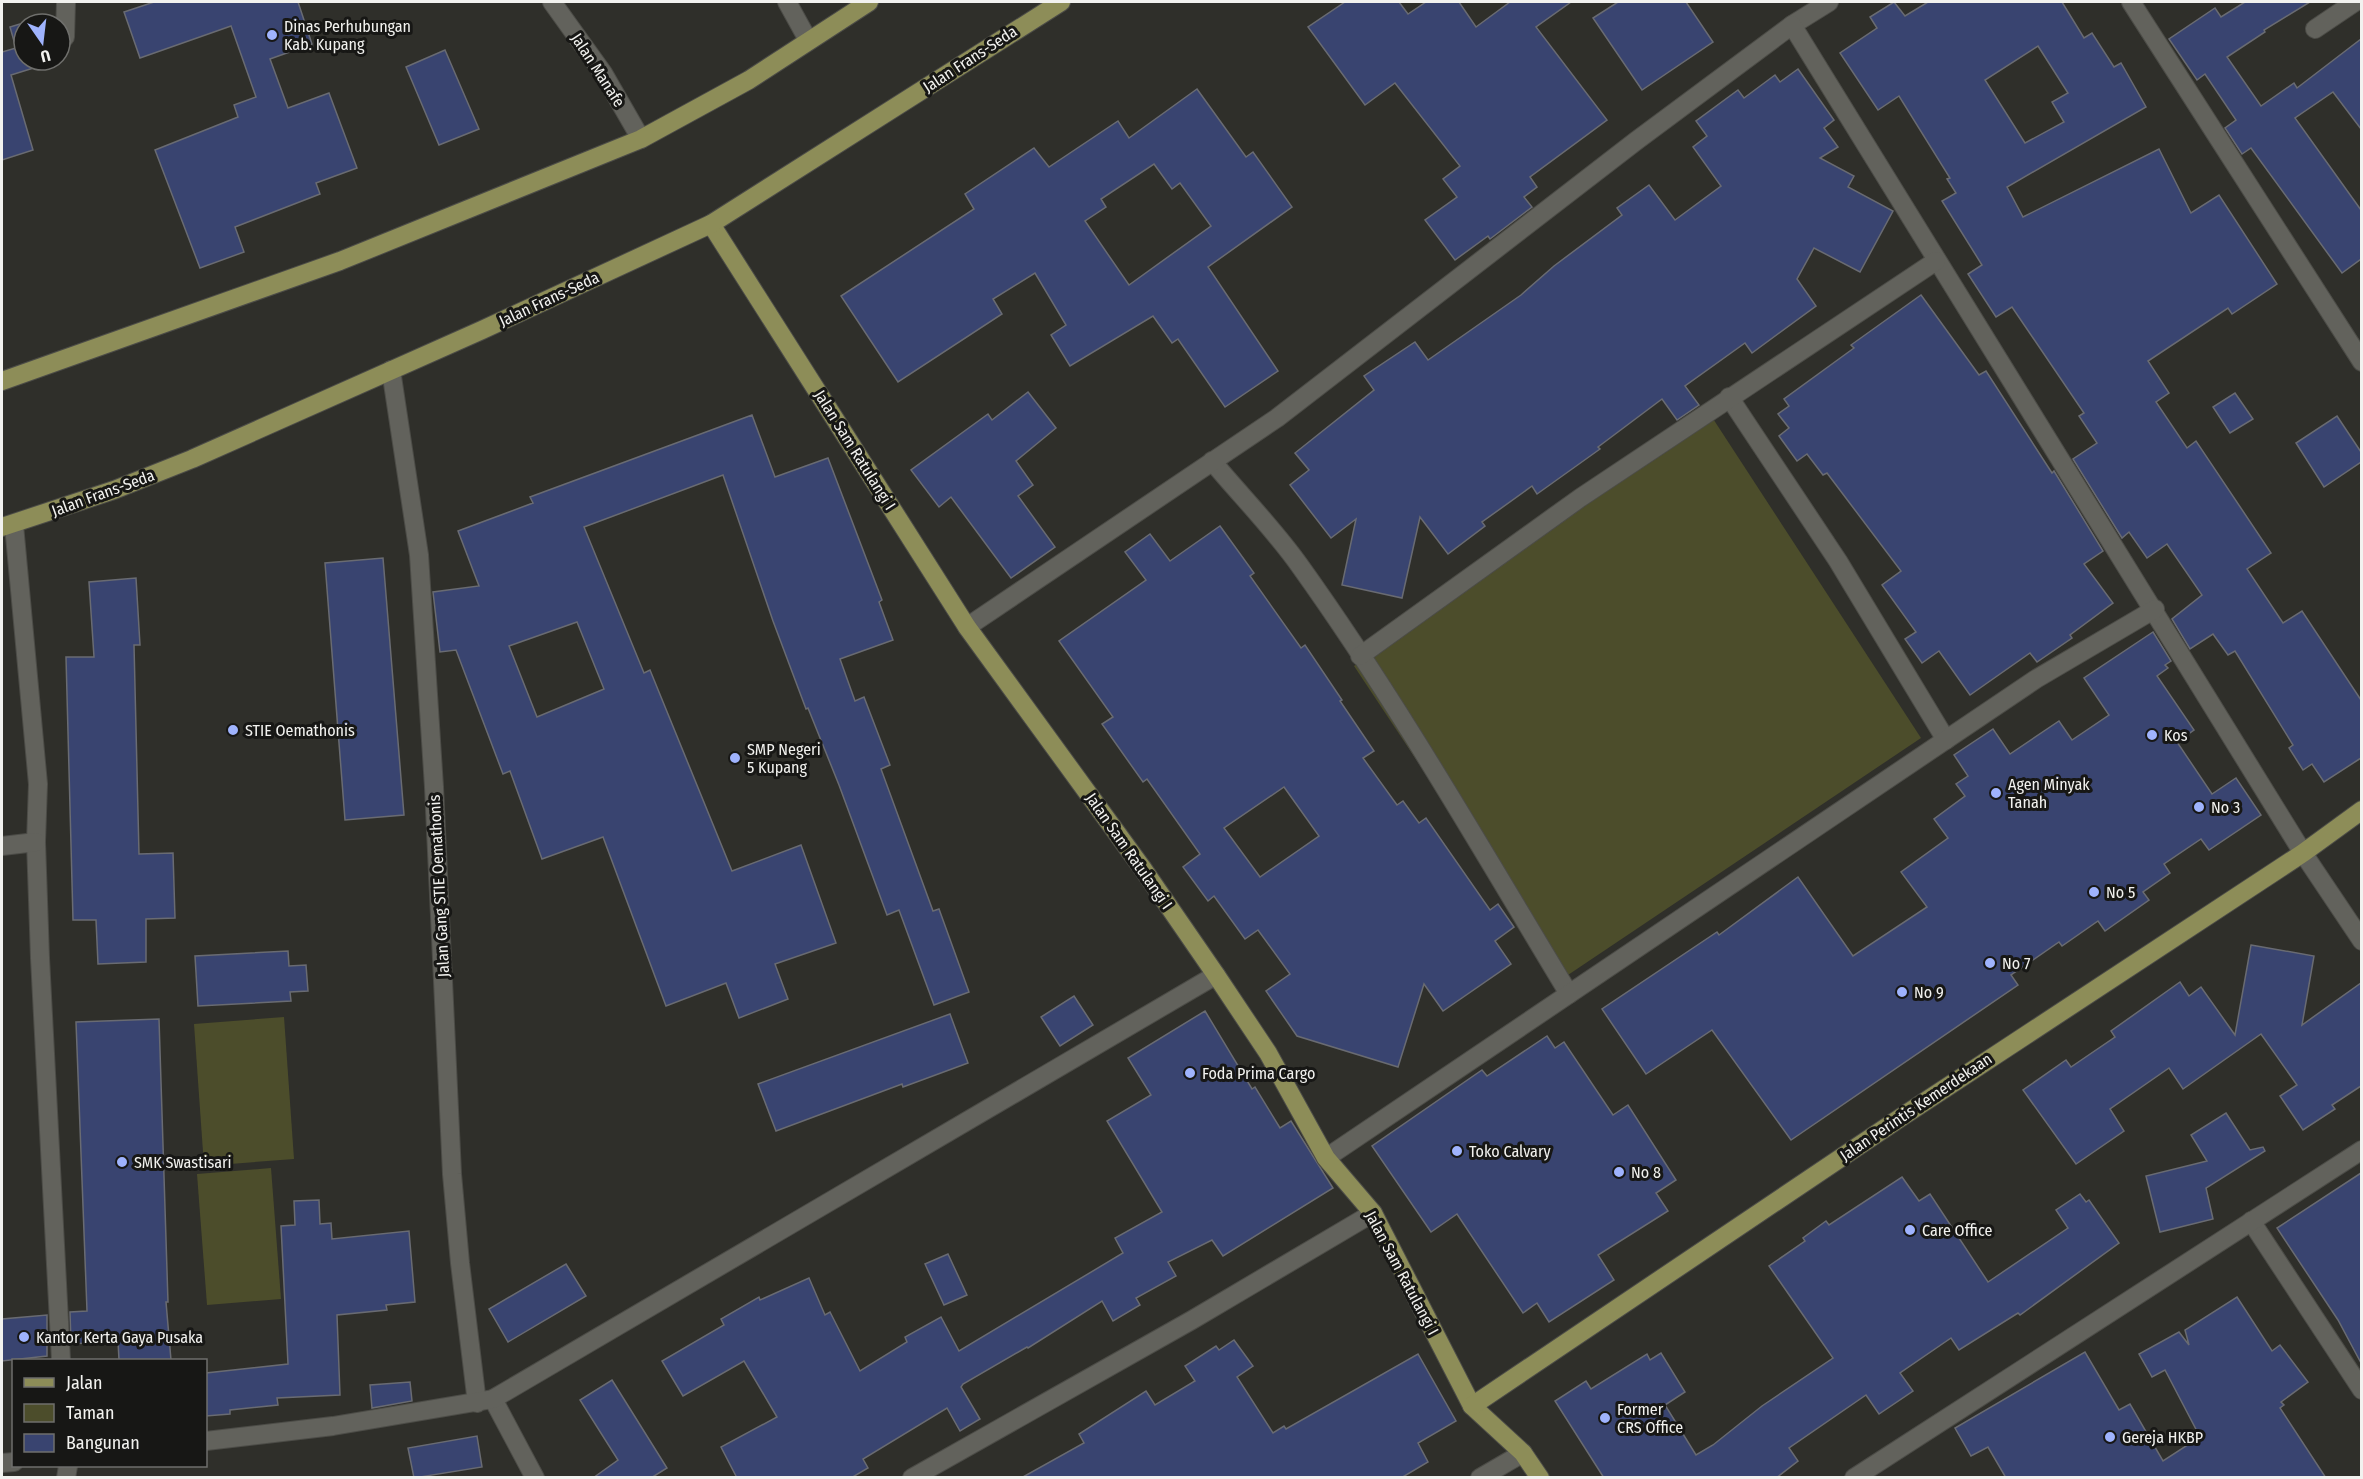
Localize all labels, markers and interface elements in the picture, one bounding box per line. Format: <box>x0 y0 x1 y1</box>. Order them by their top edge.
north arrow <box>12 12 72 72</box>
place label: Dinas Perhubungan Kab. Kupang <box>284 17 411 54</box>
street label: Jalan Frans-Seda <box>919 21 1021 96</box>
marker: Dinas Perhubungan Kab. Kupang <box>265 28 279 42</box>
street label: Jalan Manafe <box>567 29 629 111</box>
text: U <box>39 46 52 66</box>
street label: Jalan Frans-Seda <box>496 267 602 330</box>
street label: Jalan Sam Ratulangi I <box>810 386 900 514</box>
street label: Jalan Frans-Seda <box>49 466 157 520</box>
place label: STIE Oemathonis <box>245 721 355 740</box>
marker: STIE Oemathonis <box>226 723 240 737</box>
place label: Kos <box>2164 726 2188 745</box>
marker: Kos <box>2145 728 2159 742</box>
place label: SMP Negeri 5 Kupang <box>747 740 821 777</box>
marker: SMP Negeri 5 Kupang <box>728 751 742 765</box>
place label: Agen Minyak Tanah <box>2008 775 2090 812</box>
marker: Agen Minyak Tanah <box>1989 786 2003 800</box>
street label: Jalan Sam Ratulangi I <box>1082 789 1176 913</box>
street label: Jalan Gang STIE Oemathonis <box>425 794 453 978</box>
place label: No 3 <box>2211 798 2240 817</box>
marker: No 3 <box>2192 800 2206 814</box>
place label: No 5 <box>2106 883 2135 902</box>
marker: No 5 <box>2087 885 2101 899</box>
place label: No 7 <box>2002 954 2031 973</box>
marker: No 7 <box>1983 956 1997 970</box>
place label: No 9 <box>1914 983 1944 1002</box>
marker: No 9 <box>1895 985 1909 999</box>
street label: Jalan Perintis Kemerdekaan <box>1836 1049 1996 1165</box>
place label: Foda Prima Cargo <box>1202 1064 1315 1083</box>
marker: Foda Prima Cargo <box>1183 1066 1197 1080</box>
place label: Toko Calvary <box>1469 1142 1551 1161</box>
marker: Toko Calvary <box>1450 1144 1464 1158</box>
place label: SMK Swastisari <box>134 1153 232 1172</box>
marker: SMK Swastisari <box>115 1155 129 1169</box>
place label: No 8 <box>1631 1163 1661 1182</box>
marker: No 8 <box>1612 1165 1626 1179</box>
street label: Jalan Sam Ratulangi I <box>1361 1208 1443 1338</box>
place label: Care Office <box>1922 1221 1992 1240</box>
marker: Care Office <box>1903 1223 1917 1237</box>
place label: Kantor Kerta Gaya Pusaka <box>36 1328 203 1347</box>
marker: Kantor Kerta Gaya Pusaka <box>17 1330 31 1344</box>
legend <box>12 1359 207 1467</box>
text: Jalan <box>66 1372 103 1394</box>
place label: Former CRS Office <box>1617 1400 1683 1437</box>
text: Taman <box>66 1402 114 1424</box>
marker: Former CRS Office <box>1598 1411 1612 1425</box>
place label: Gereja HKBP <box>2122 1428 2203 1447</box>
marker: Gereja HKBP <box>2103 1430 2117 1444</box>
text: Bangunan <box>66 1432 140 1454</box>

